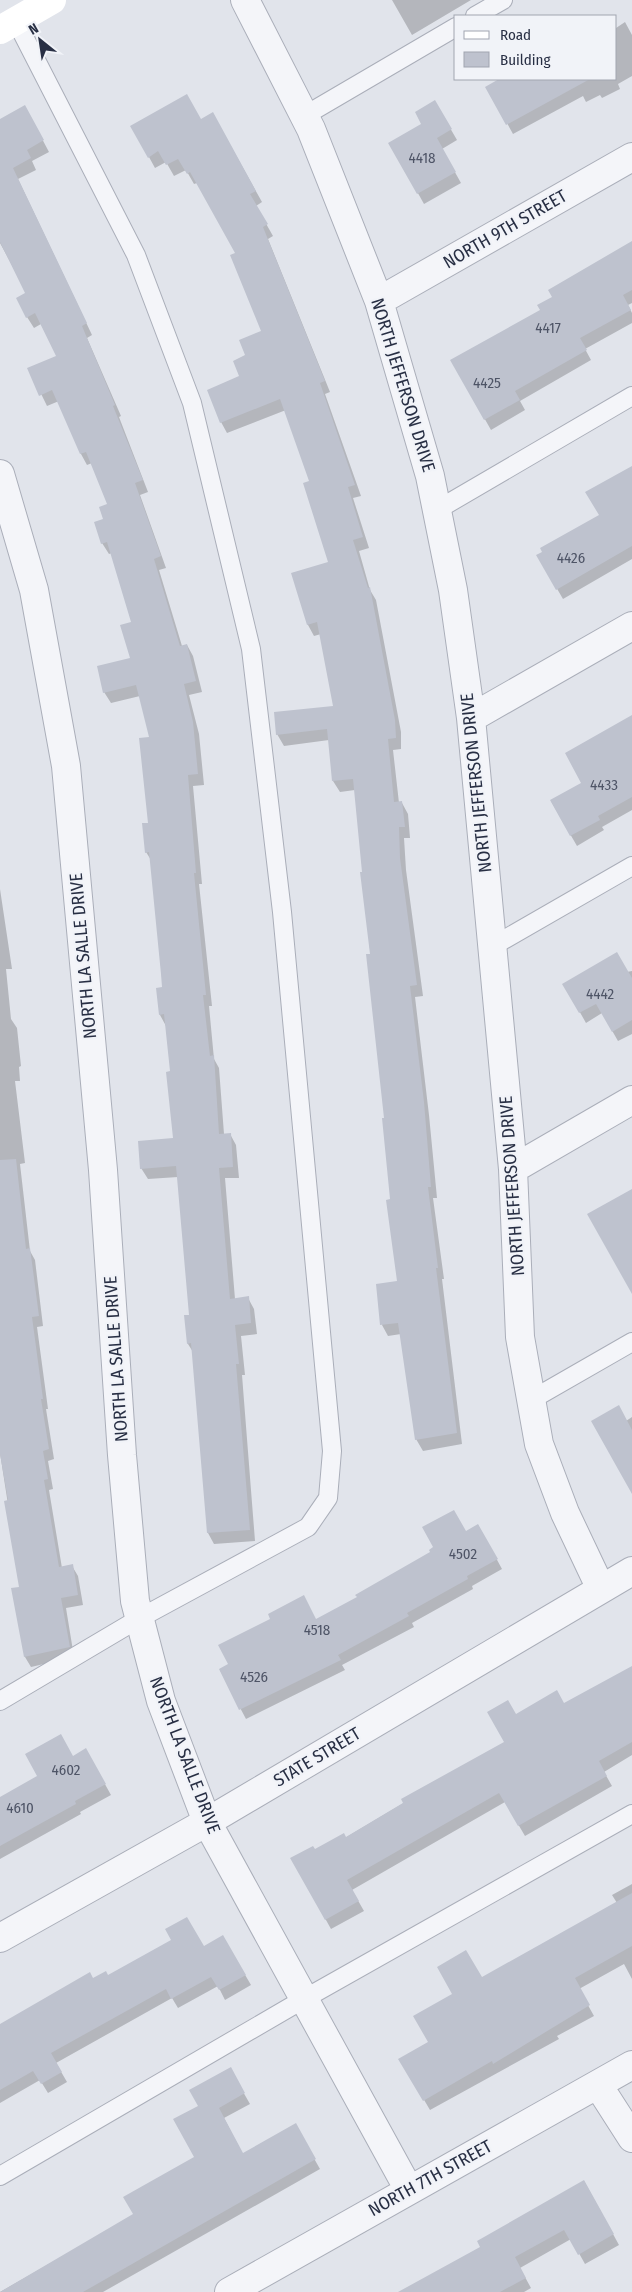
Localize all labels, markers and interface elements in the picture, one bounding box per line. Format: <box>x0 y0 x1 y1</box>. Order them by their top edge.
north arrow <box>15 15 65 65</box>
legend <box>454 15 617 80</box>
text: N <box>26 20 42 39</box>
text: Road <box>500 26 531 44</box>
text: Building <box>500 51 551 69</box>
house number: 4418 <box>408 149 436 167</box>
street label: NORTH 9TH STREET <box>439 184 571 273</box>
street label: NORTH JEFFERSON DRIVE <box>366 296 440 474</box>
house number: 4417 <box>535 319 561 337</box>
house number: 4425 <box>473 374 501 392</box>
house number: 4426 <box>557 549 585 567</box>
street label: NORTH JEFFERSON DRIVE <box>456 692 496 874</box>
house number: 4433 <box>590 776 618 794</box>
street label: NORTH LA SALLE DRIVE <box>65 872 101 1040</box>
house number: 4442 <box>586 985 614 1003</box>
street label: NORTH JEFFERSON DRIVE <box>495 1095 529 1277</box>
street label: NORTH LA SALLE DRIVE <box>99 1275 133 1443</box>
house number: 4502 <box>449 1545 478 1563</box>
house number: 4518 <box>304 1621 330 1639</box>
house number: 4526 <box>240 1668 268 1686</box>
street label: NORTH LA SALLE DRIVE <box>145 1673 225 1837</box>
street label: STATE STREET <box>270 1722 365 1792</box>
house number: 4602 <box>52 1761 81 1779</box>
house number: 4610 <box>6 1799 34 1817</box>
street label: NORTH 7TH STREET <box>364 2135 496 2221</box>

